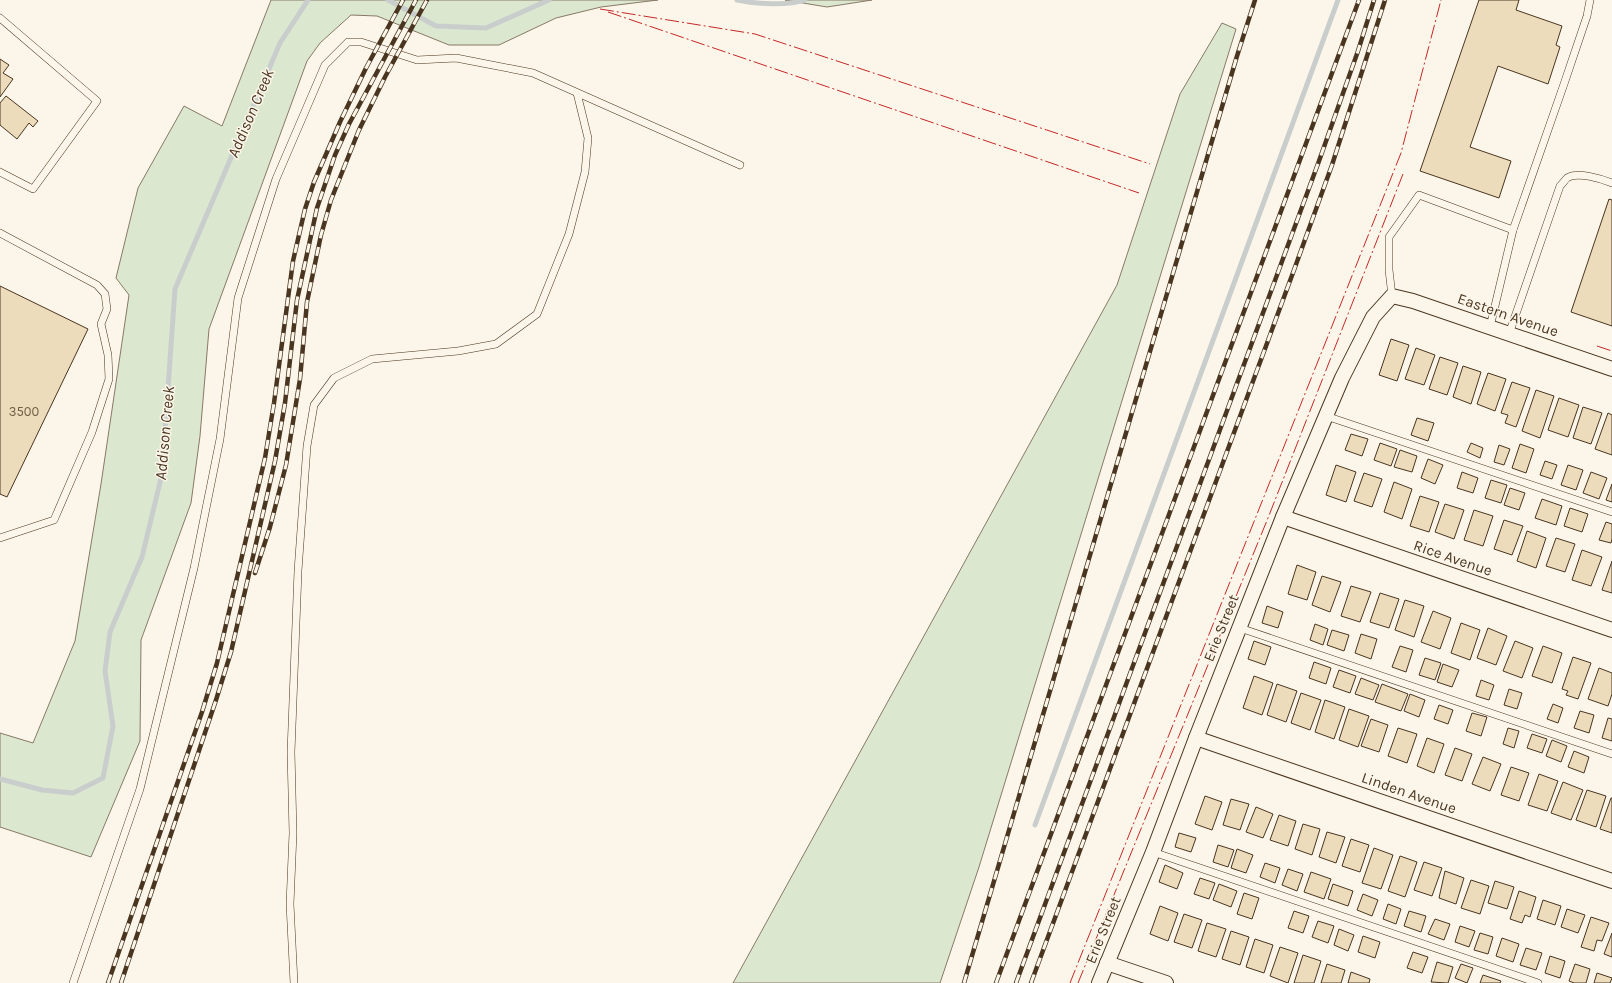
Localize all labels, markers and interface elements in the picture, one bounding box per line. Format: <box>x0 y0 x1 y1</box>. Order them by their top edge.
water label: Addison Creek <box>223 65 278 160</box>
street label: Eastern Avenue <box>1455 289 1561 341</box>
water label: Addison Creek <box>151 384 178 481</box>
house number: 3500 <box>9 404 40 419</box>
street label: Rice Avenue <box>1411 536 1495 580</box>
street label: Erie Street <box>1199 591 1243 664</box>
street label: Linden Avenue <box>1359 768 1459 818</box>
street label: Erie Street <box>1081 893 1125 966</box>

